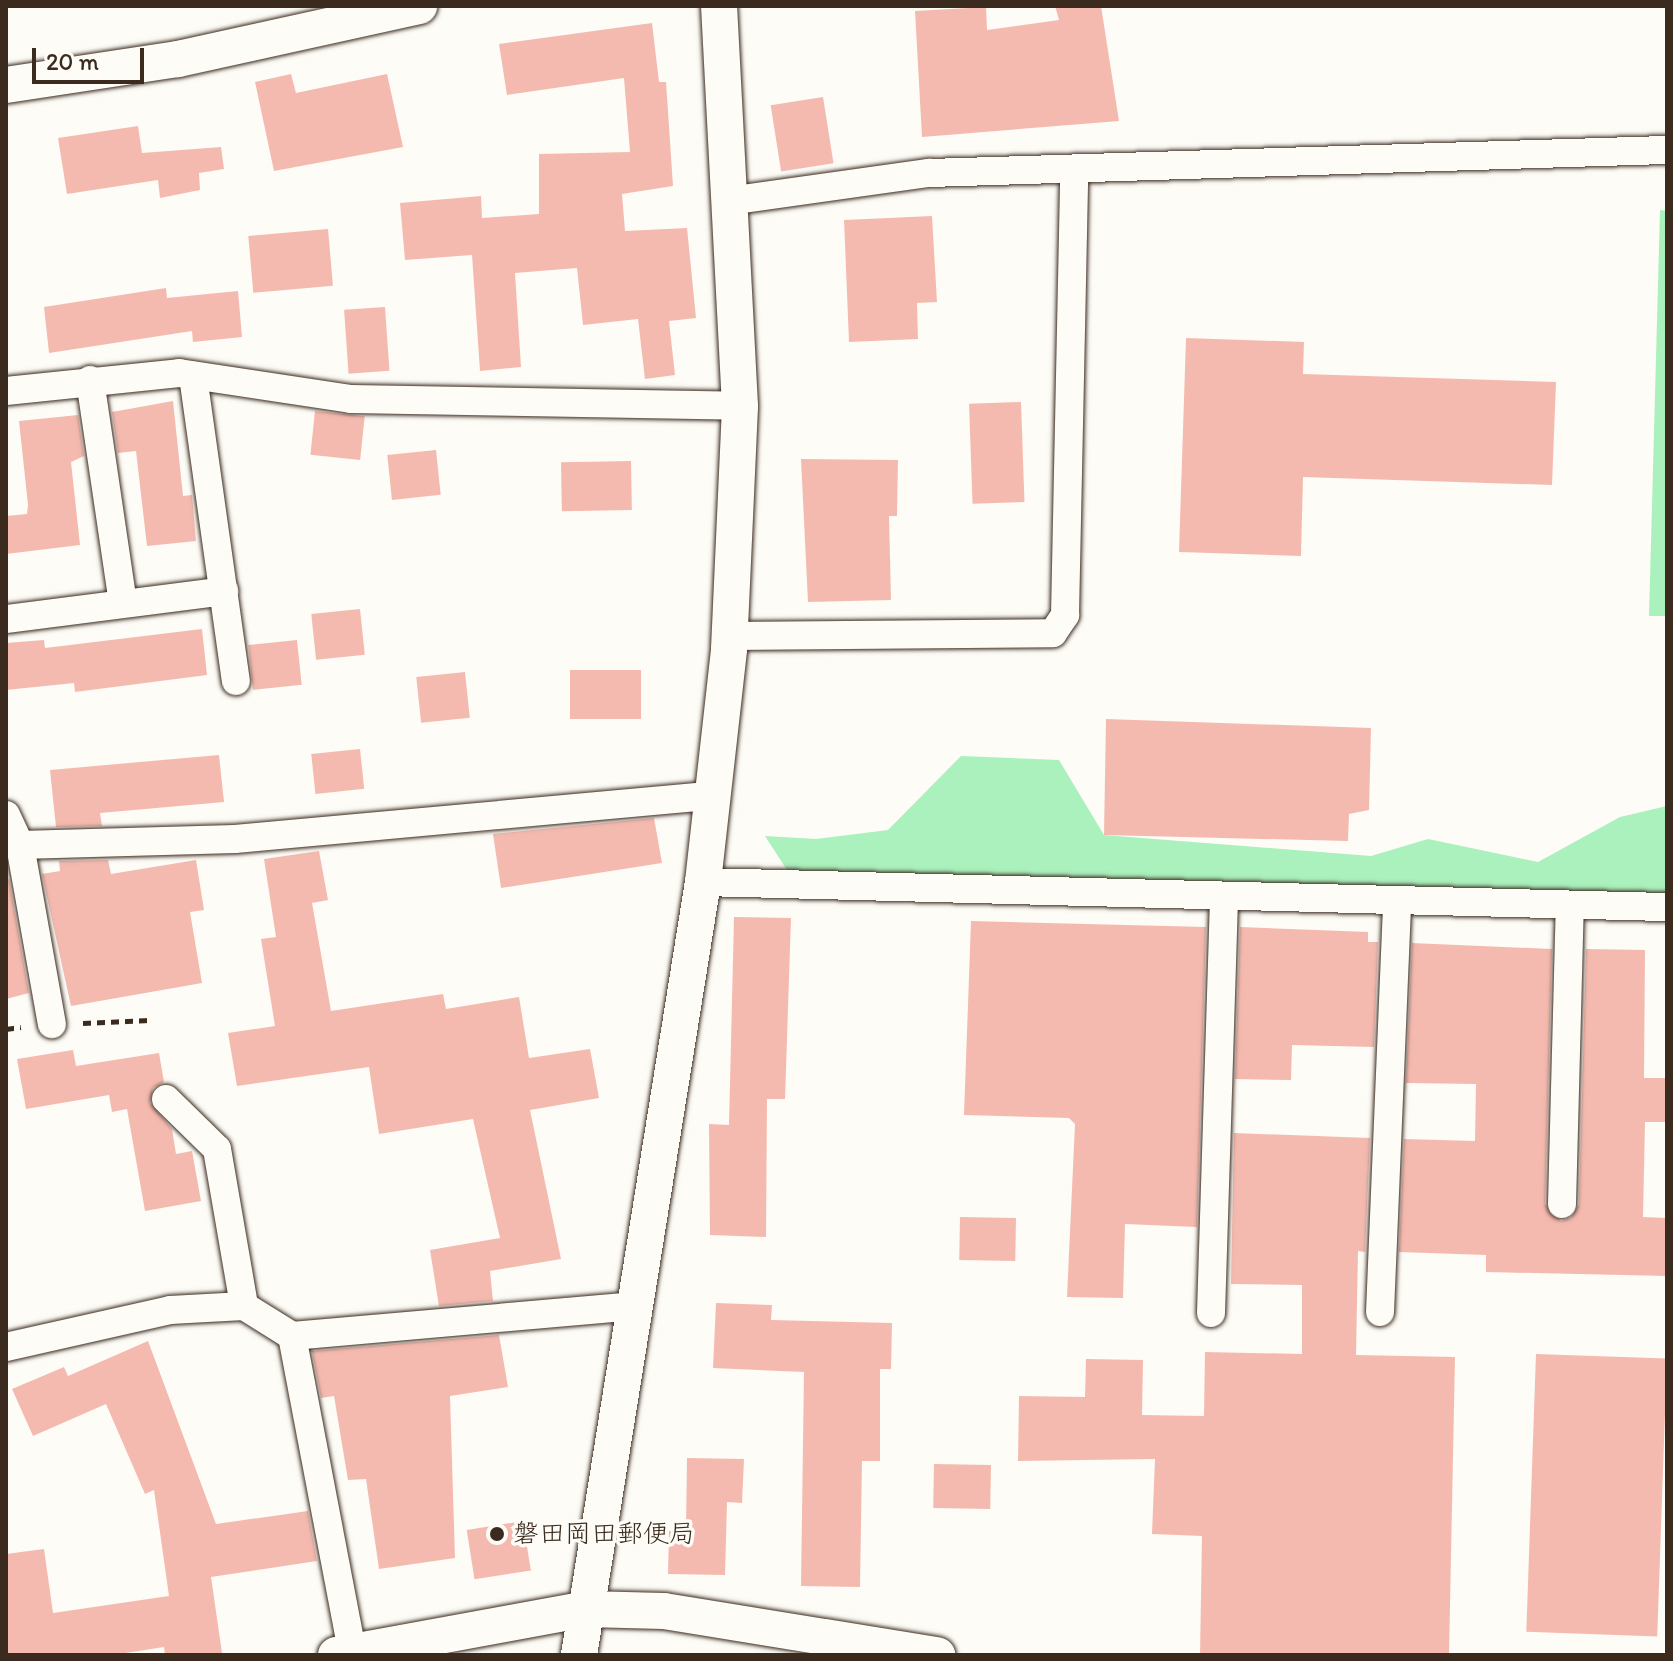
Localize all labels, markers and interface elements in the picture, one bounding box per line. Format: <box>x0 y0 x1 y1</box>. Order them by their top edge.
scale bar <box>36 32 148 82</box>
text: 20 m <box>46 47 99 76</box>
place label: 磐田岡田郵便局 <box>513 1518 695 1550</box>
marker: 磐田岡田郵便局 <box>488 1525 506 1543</box>

